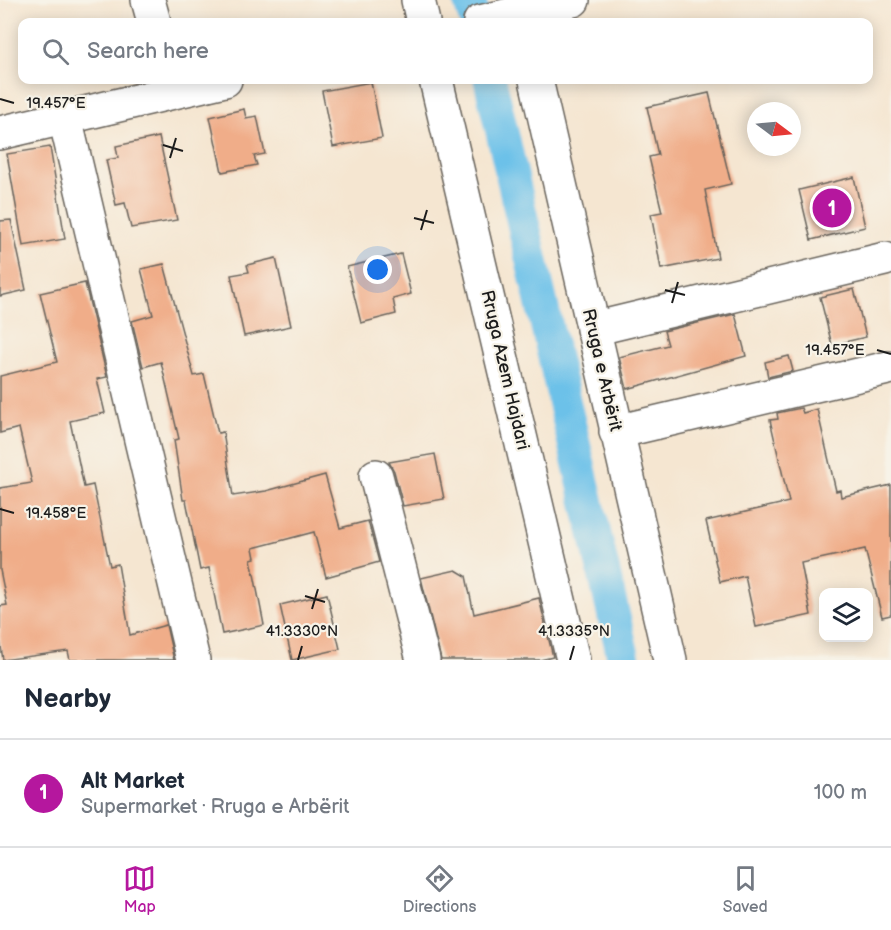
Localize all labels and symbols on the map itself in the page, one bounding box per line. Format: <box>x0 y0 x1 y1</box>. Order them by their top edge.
text: 19.457°E <box>26 94 86 113</box>
north arrow <box>747 102 801 156</box>
pin: 1 <box>812 186 852 230</box>
your location <box>363 255 392 284</box>
street label: Rruga Azem Hajdari <box>476 288 534 452</box>
street label: Rruga e Arbërit <box>578 307 626 434</box>
text: 19.457°E <box>805 341 865 360</box>
text: 19.458°E <box>26 504 86 523</box>
text: 41.3330°N <box>266 622 338 641</box>
text: 41.3335°N <box>538 622 610 641</box>

